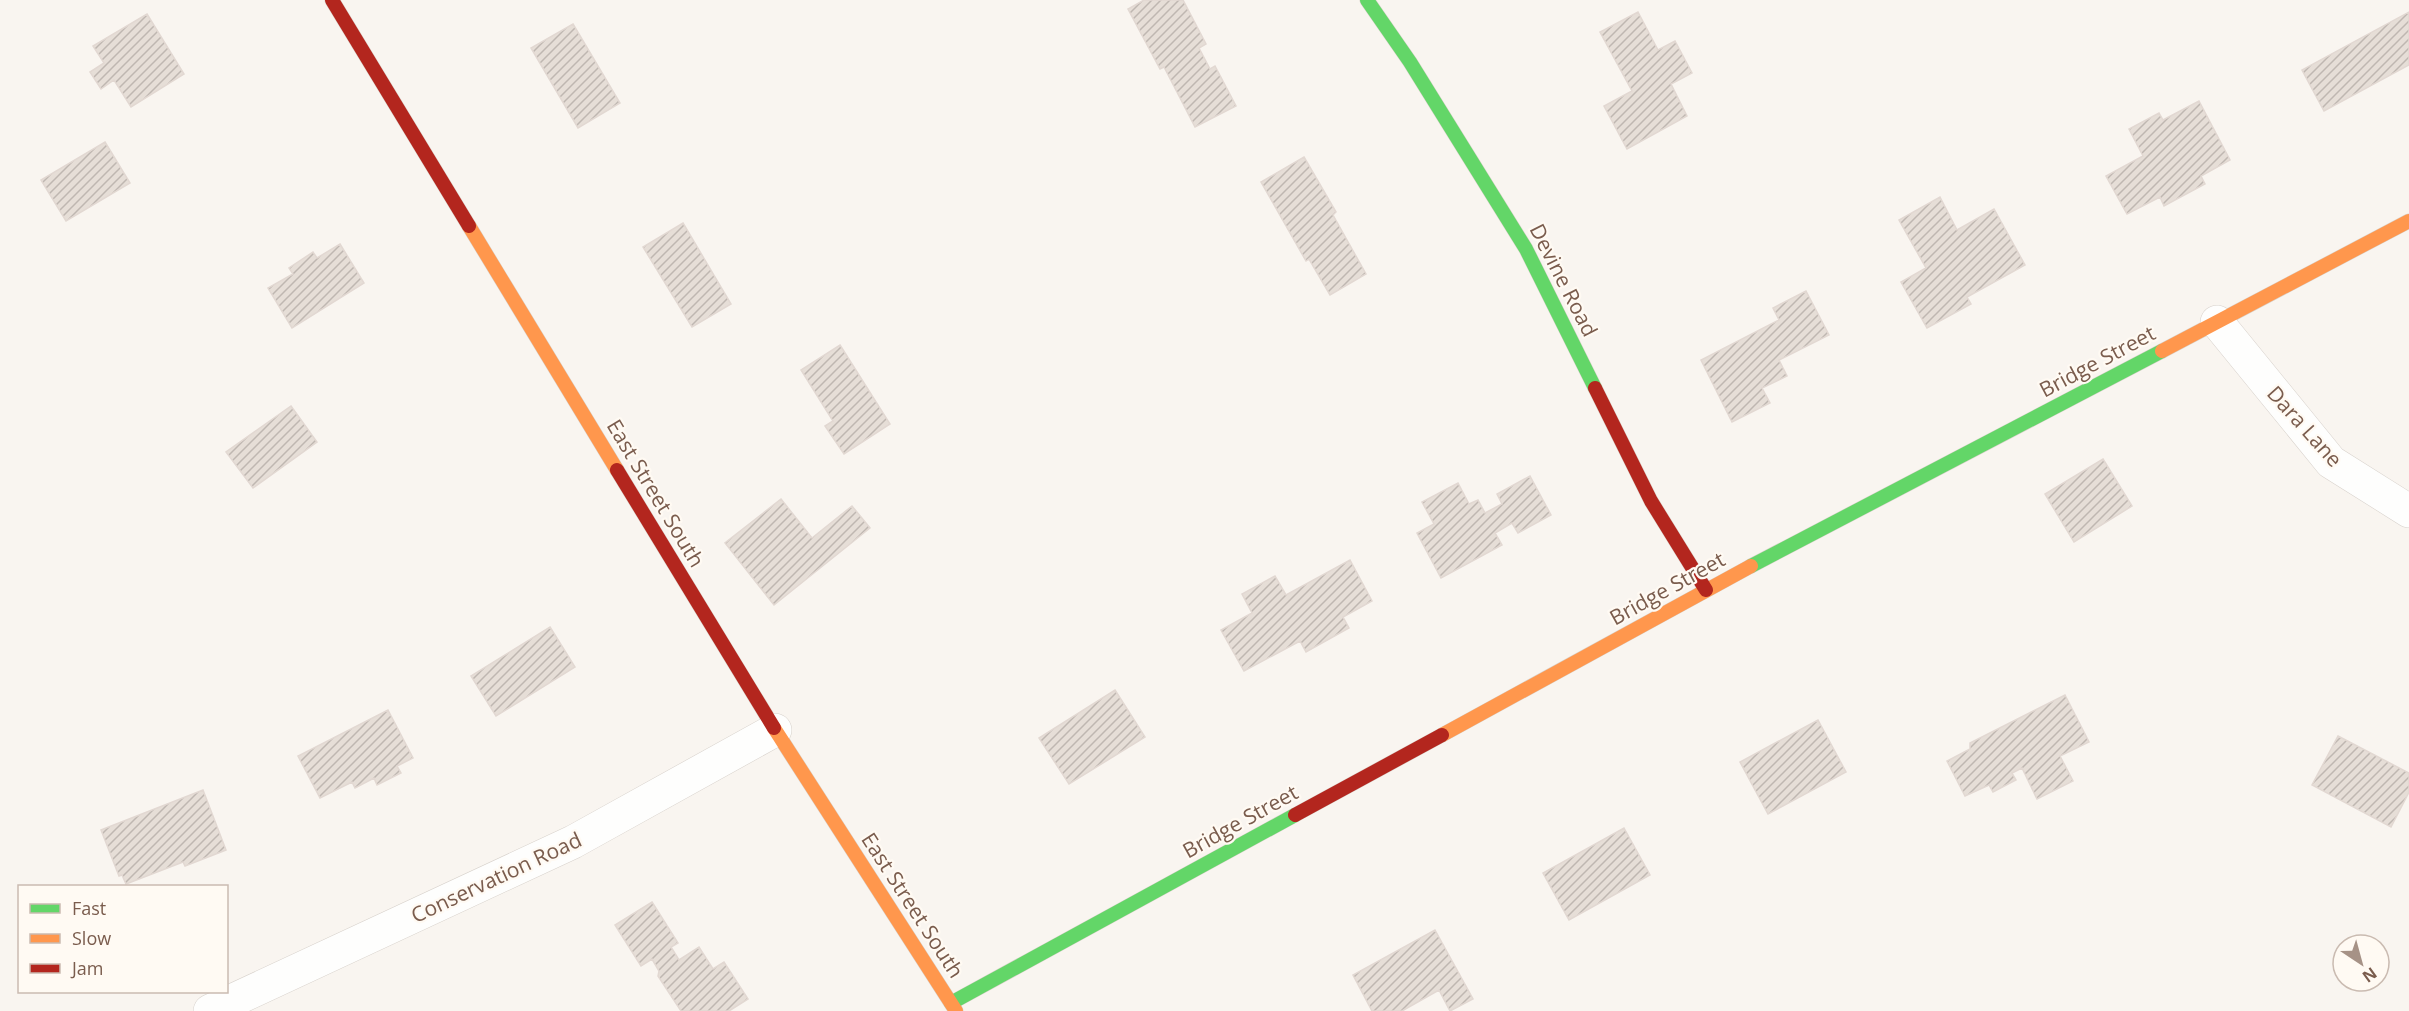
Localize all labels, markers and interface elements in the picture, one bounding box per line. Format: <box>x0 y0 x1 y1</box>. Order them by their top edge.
street label: Devine Road <box>1524 219 1604 341</box>
street label: Bridge Street <box>2034 319 2160 403</box>
street label: Dara Lane <box>2261 380 2349 472</box>
street label: East Street South <box>601 414 711 572</box>
street label: Bridge Street <box>1604 545 1730 631</box>
street label: Bridge Street <box>1177 778 1303 864</box>
street label: Conservation Road <box>406 825 586 929</box>
street label: East Street South <box>856 827 970 983</box>
legend <box>18 885 228 993</box>
text: Fast <box>72 896 106 920</box>
text: Slow <box>72 926 111 950</box>
north arrow <box>2331 933 2391 993</box>
text: Jam <box>70 956 104 980</box>
text: N <box>2358 962 2382 988</box>

